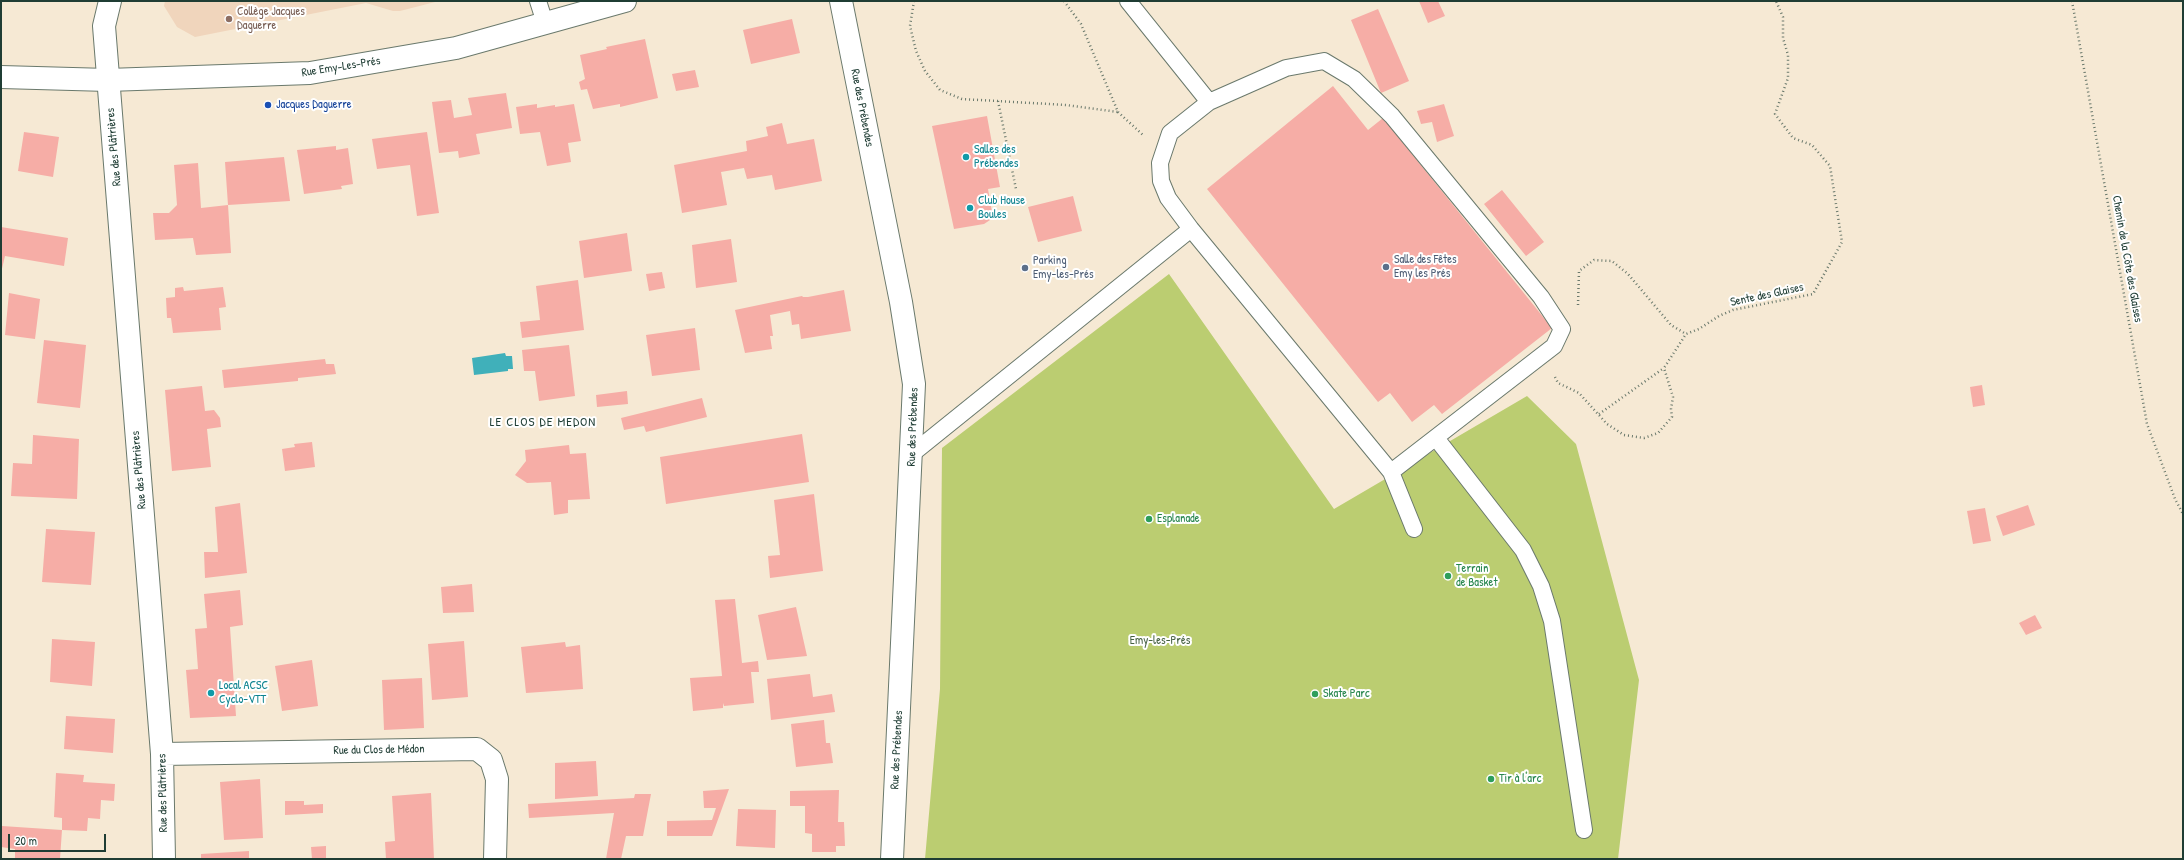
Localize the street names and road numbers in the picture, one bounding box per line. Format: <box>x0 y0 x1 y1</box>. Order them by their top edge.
street label: Rue Emy-Les-Prés <box>301 54 381 80</box>
street label: Rue des Prébendes <box>847 68 877 148</box>
street label: Rue des Plâtrières <box>103 107 125 187</box>
street label: Chemin de la Côte des Glaises <box>2109 194 2145 324</box>
street label: Sente des Glaises <box>1729 280 1805 310</box>
street label: Rue des Prébendes <box>904 387 922 467</box>
street label: Rue des Plâtrières <box>128 430 150 510</box>
street label: Rue des Prébendes <box>888 710 906 790</box>
street label: Rue du Clos de Médon <box>333 742 425 758</box>
street label: Rue des Plâtrières <box>155 754 171 832</box>

